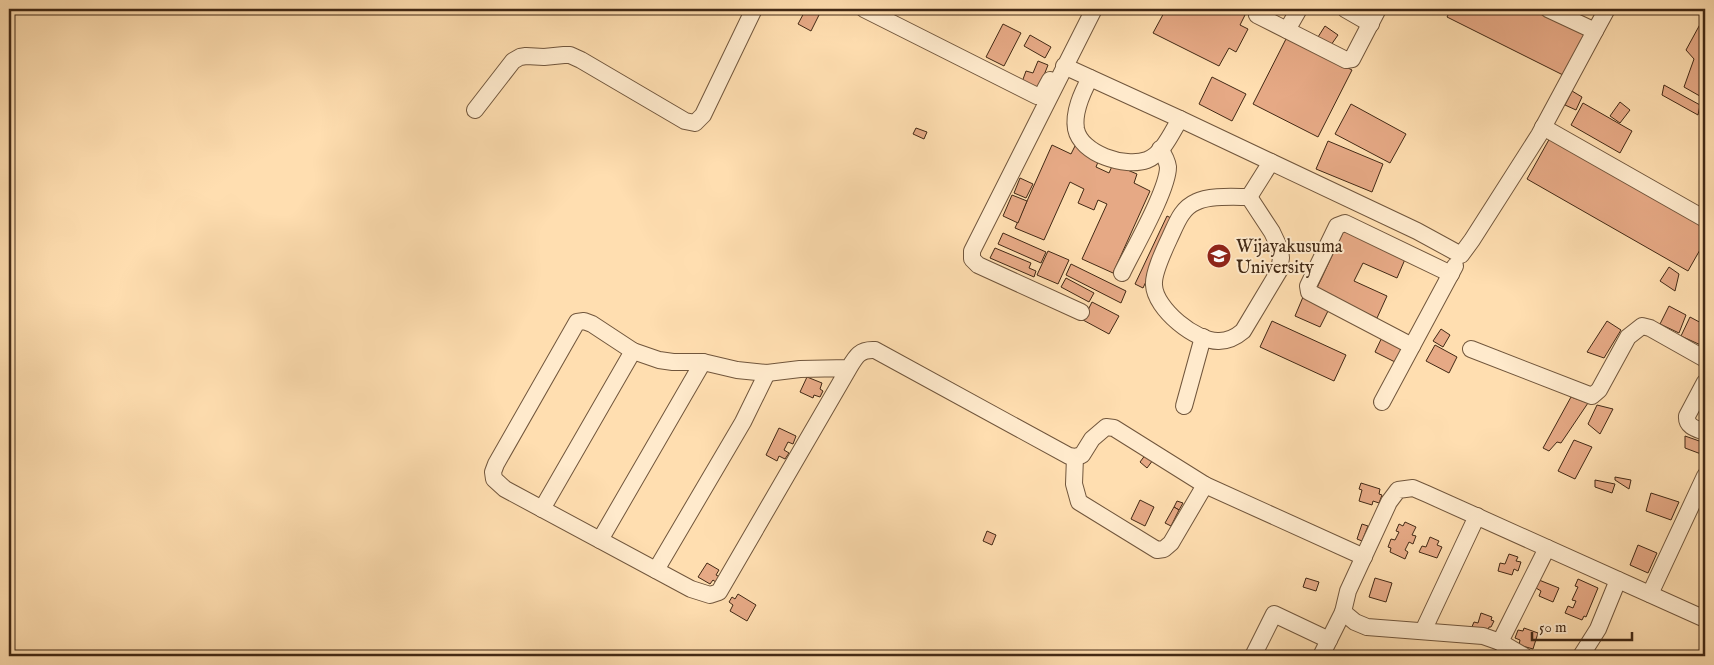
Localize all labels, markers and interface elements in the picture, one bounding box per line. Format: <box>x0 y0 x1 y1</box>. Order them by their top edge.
place label: Wijayakusuma University <box>1236 236 1343 280</box>
school or university icon: Wijayakusuma University <box>1206 243 1232 269</box>
scale bar <box>1532 610 1632 642</box>
text: 50 m <box>1539 618 1567 637</box>

